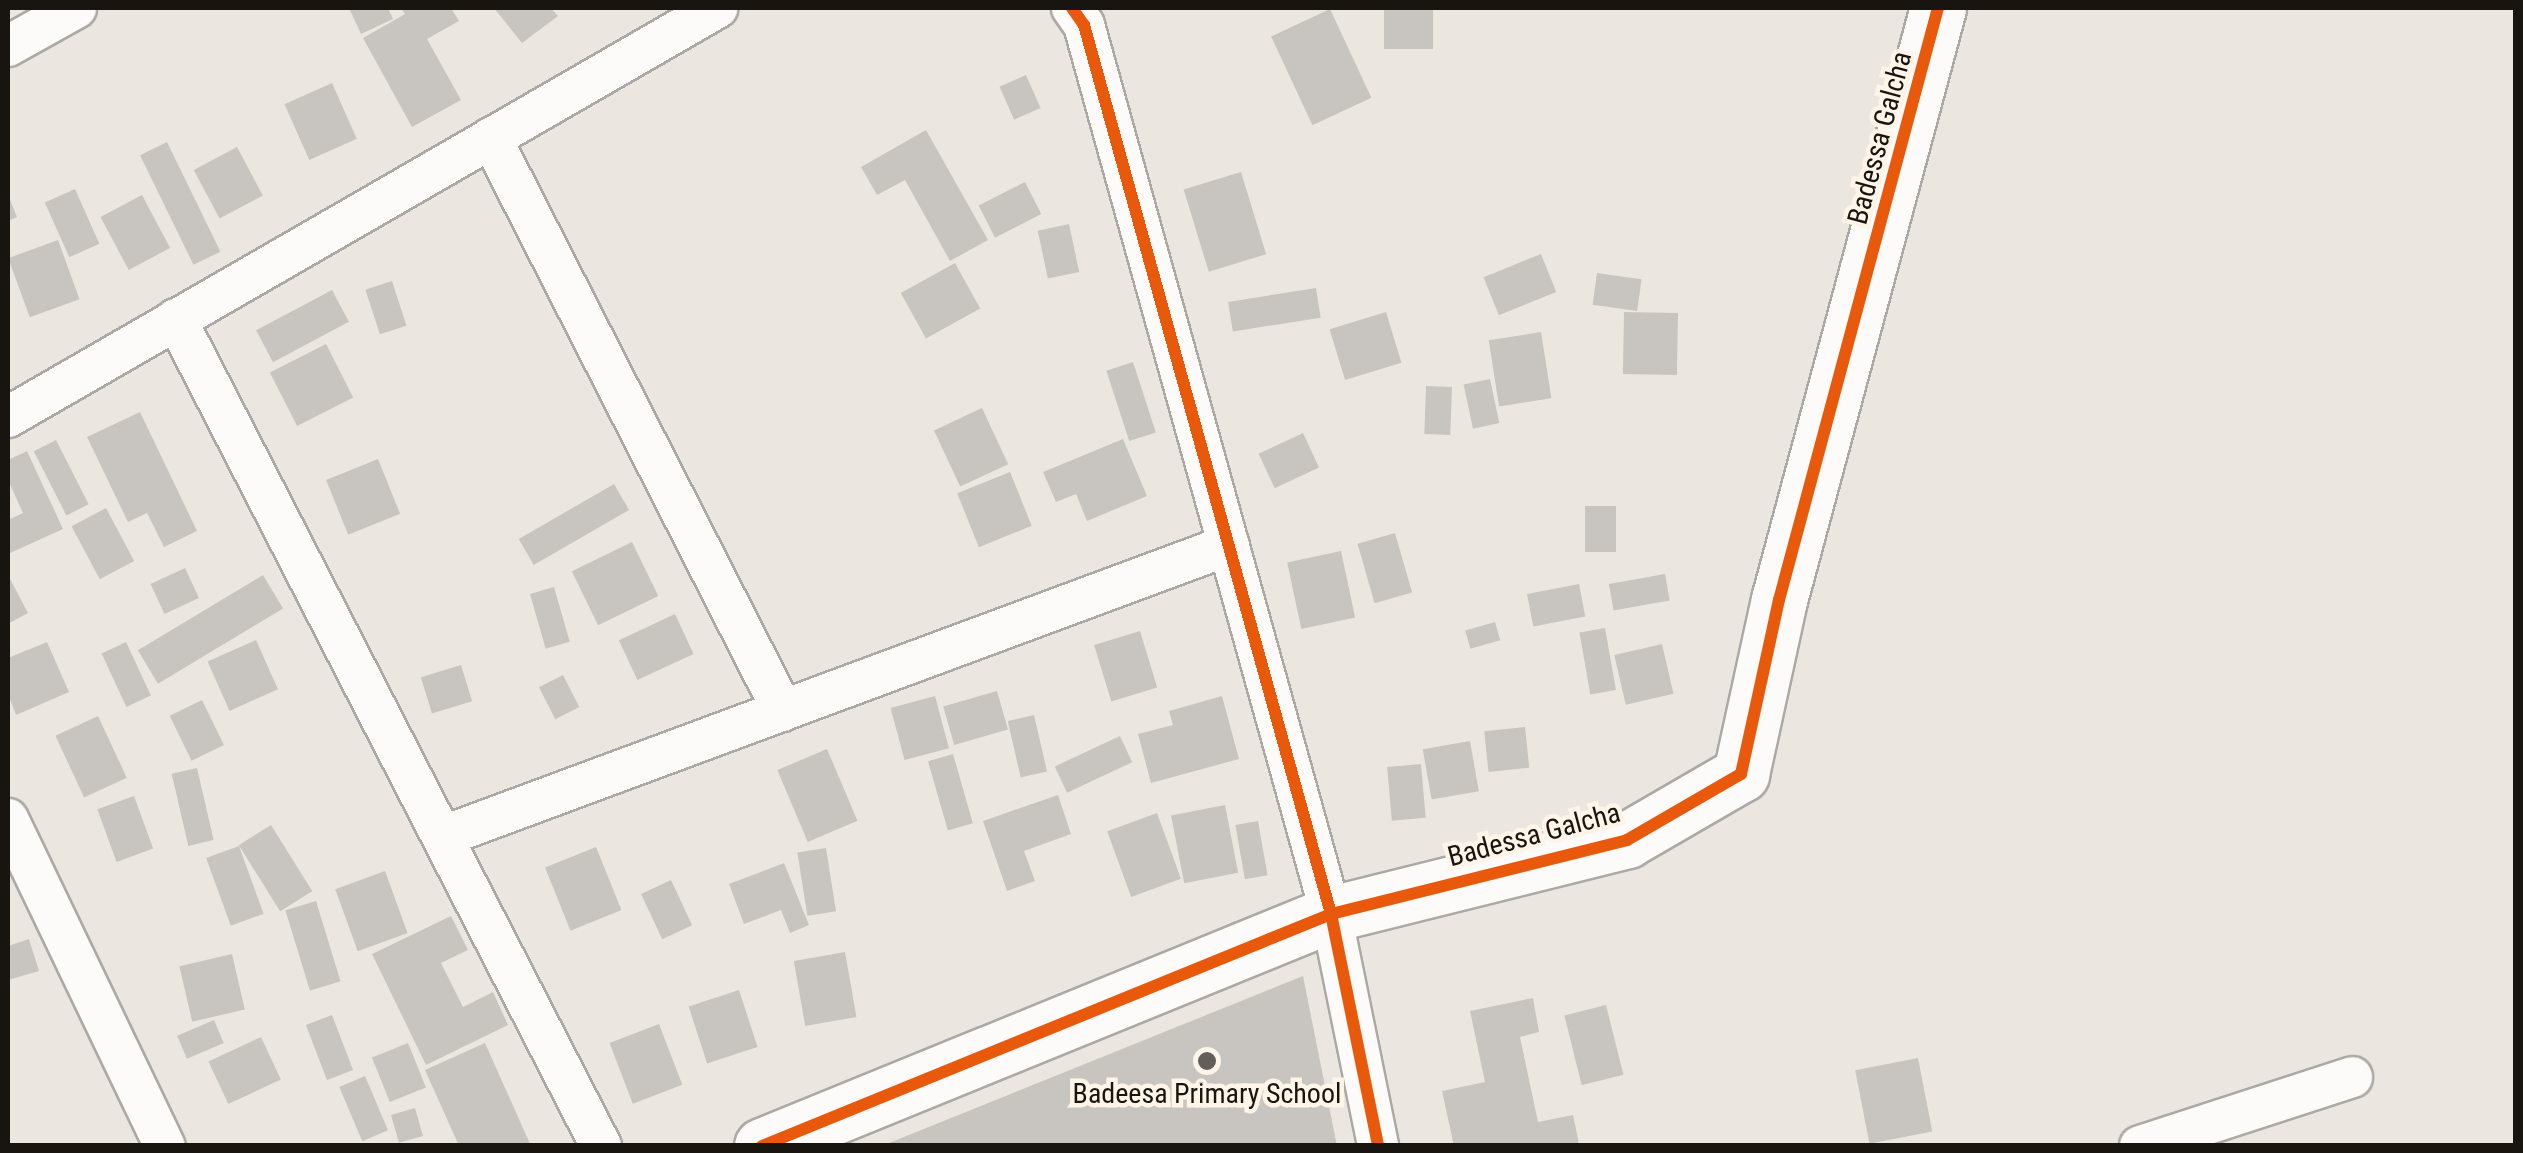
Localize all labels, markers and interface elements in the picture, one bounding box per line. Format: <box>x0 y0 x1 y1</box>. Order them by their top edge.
street label: Badessa Galcha <box>1841 48 1919 228</box>
street label: Badessa Galcha <box>1444 796 1624 874</box>
marker: Badeesa Primary School <box>1196 1050 1218 1072</box>
place label: Badeesa Primary School <box>1073 1077 1341 1111</box>

